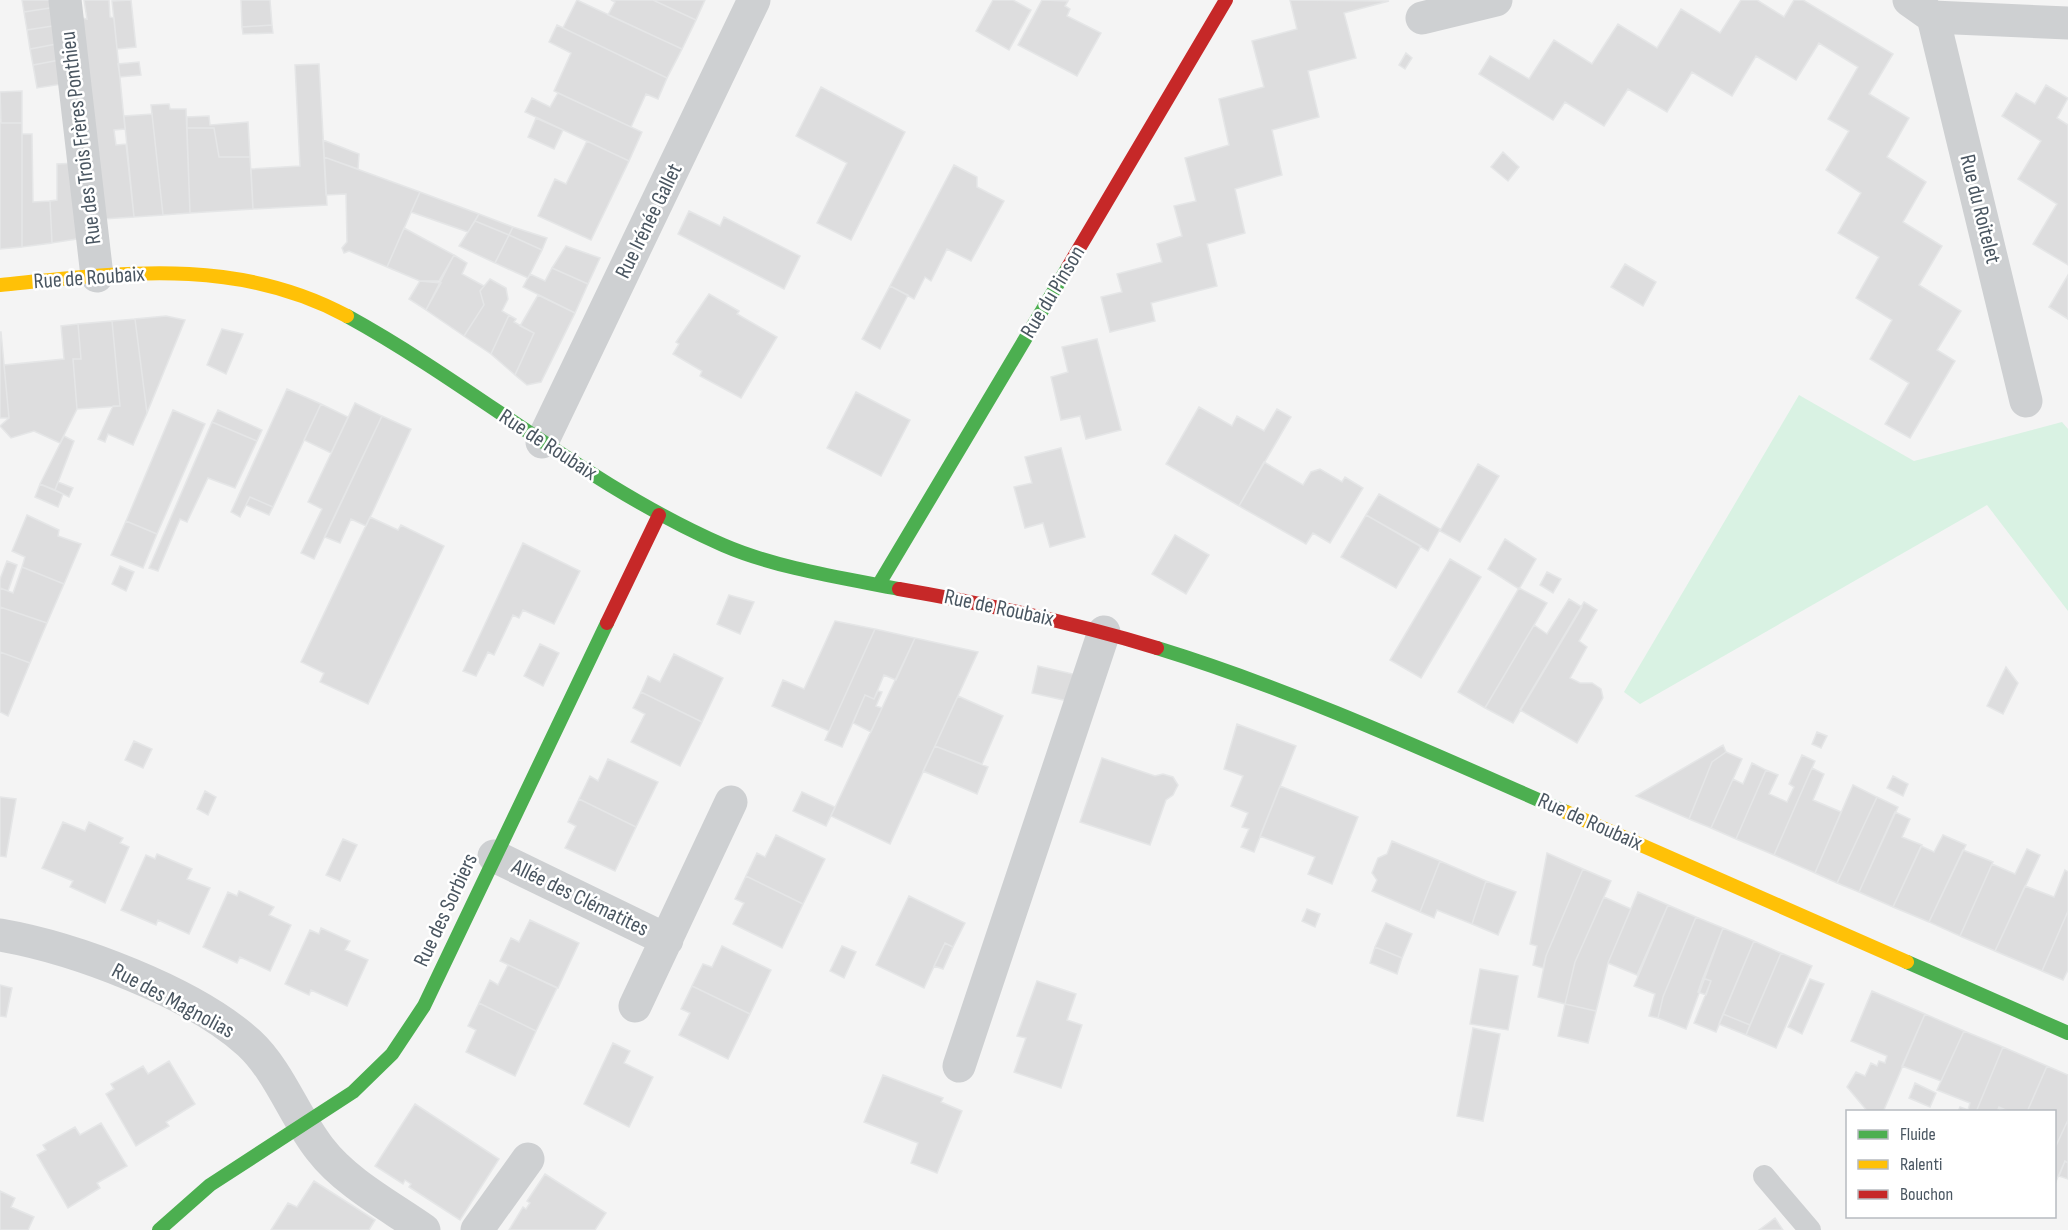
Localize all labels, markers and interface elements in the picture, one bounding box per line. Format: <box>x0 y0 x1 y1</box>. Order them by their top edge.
street label: Rue des Trois Frères Ponthieu <box>55 30 107 246</box>
street label: Rue du Roitelet <box>1953 152 2007 267</box>
street label: Rue Irénée Gallet <box>610 159 689 283</box>
street label: Rue du Pinson <box>1015 241 1091 343</box>
street label: Rue de Roubaix <box>33 261 146 295</box>
street label: Rue de Roubaix <box>494 403 603 487</box>
street label: Rue de Roubaix <box>942 583 1057 633</box>
street label: Rue de Roubaix <box>1534 787 1647 857</box>
street label: Rue des Sorbiers <box>408 849 484 971</box>
street label: Allée des Clématites <box>506 853 653 943</box>
street label: Rue des Magnolias <box>107 957 239 1045</box>
legend <box>1846 1110 2056 1218</box>
text: Fluide <box>1900 1124 1936 1145</box>
text: Ralenti <box>1900 1154 1942 1175</box>
text: Bouchon <box>1900 1184 1953 1205</box>

